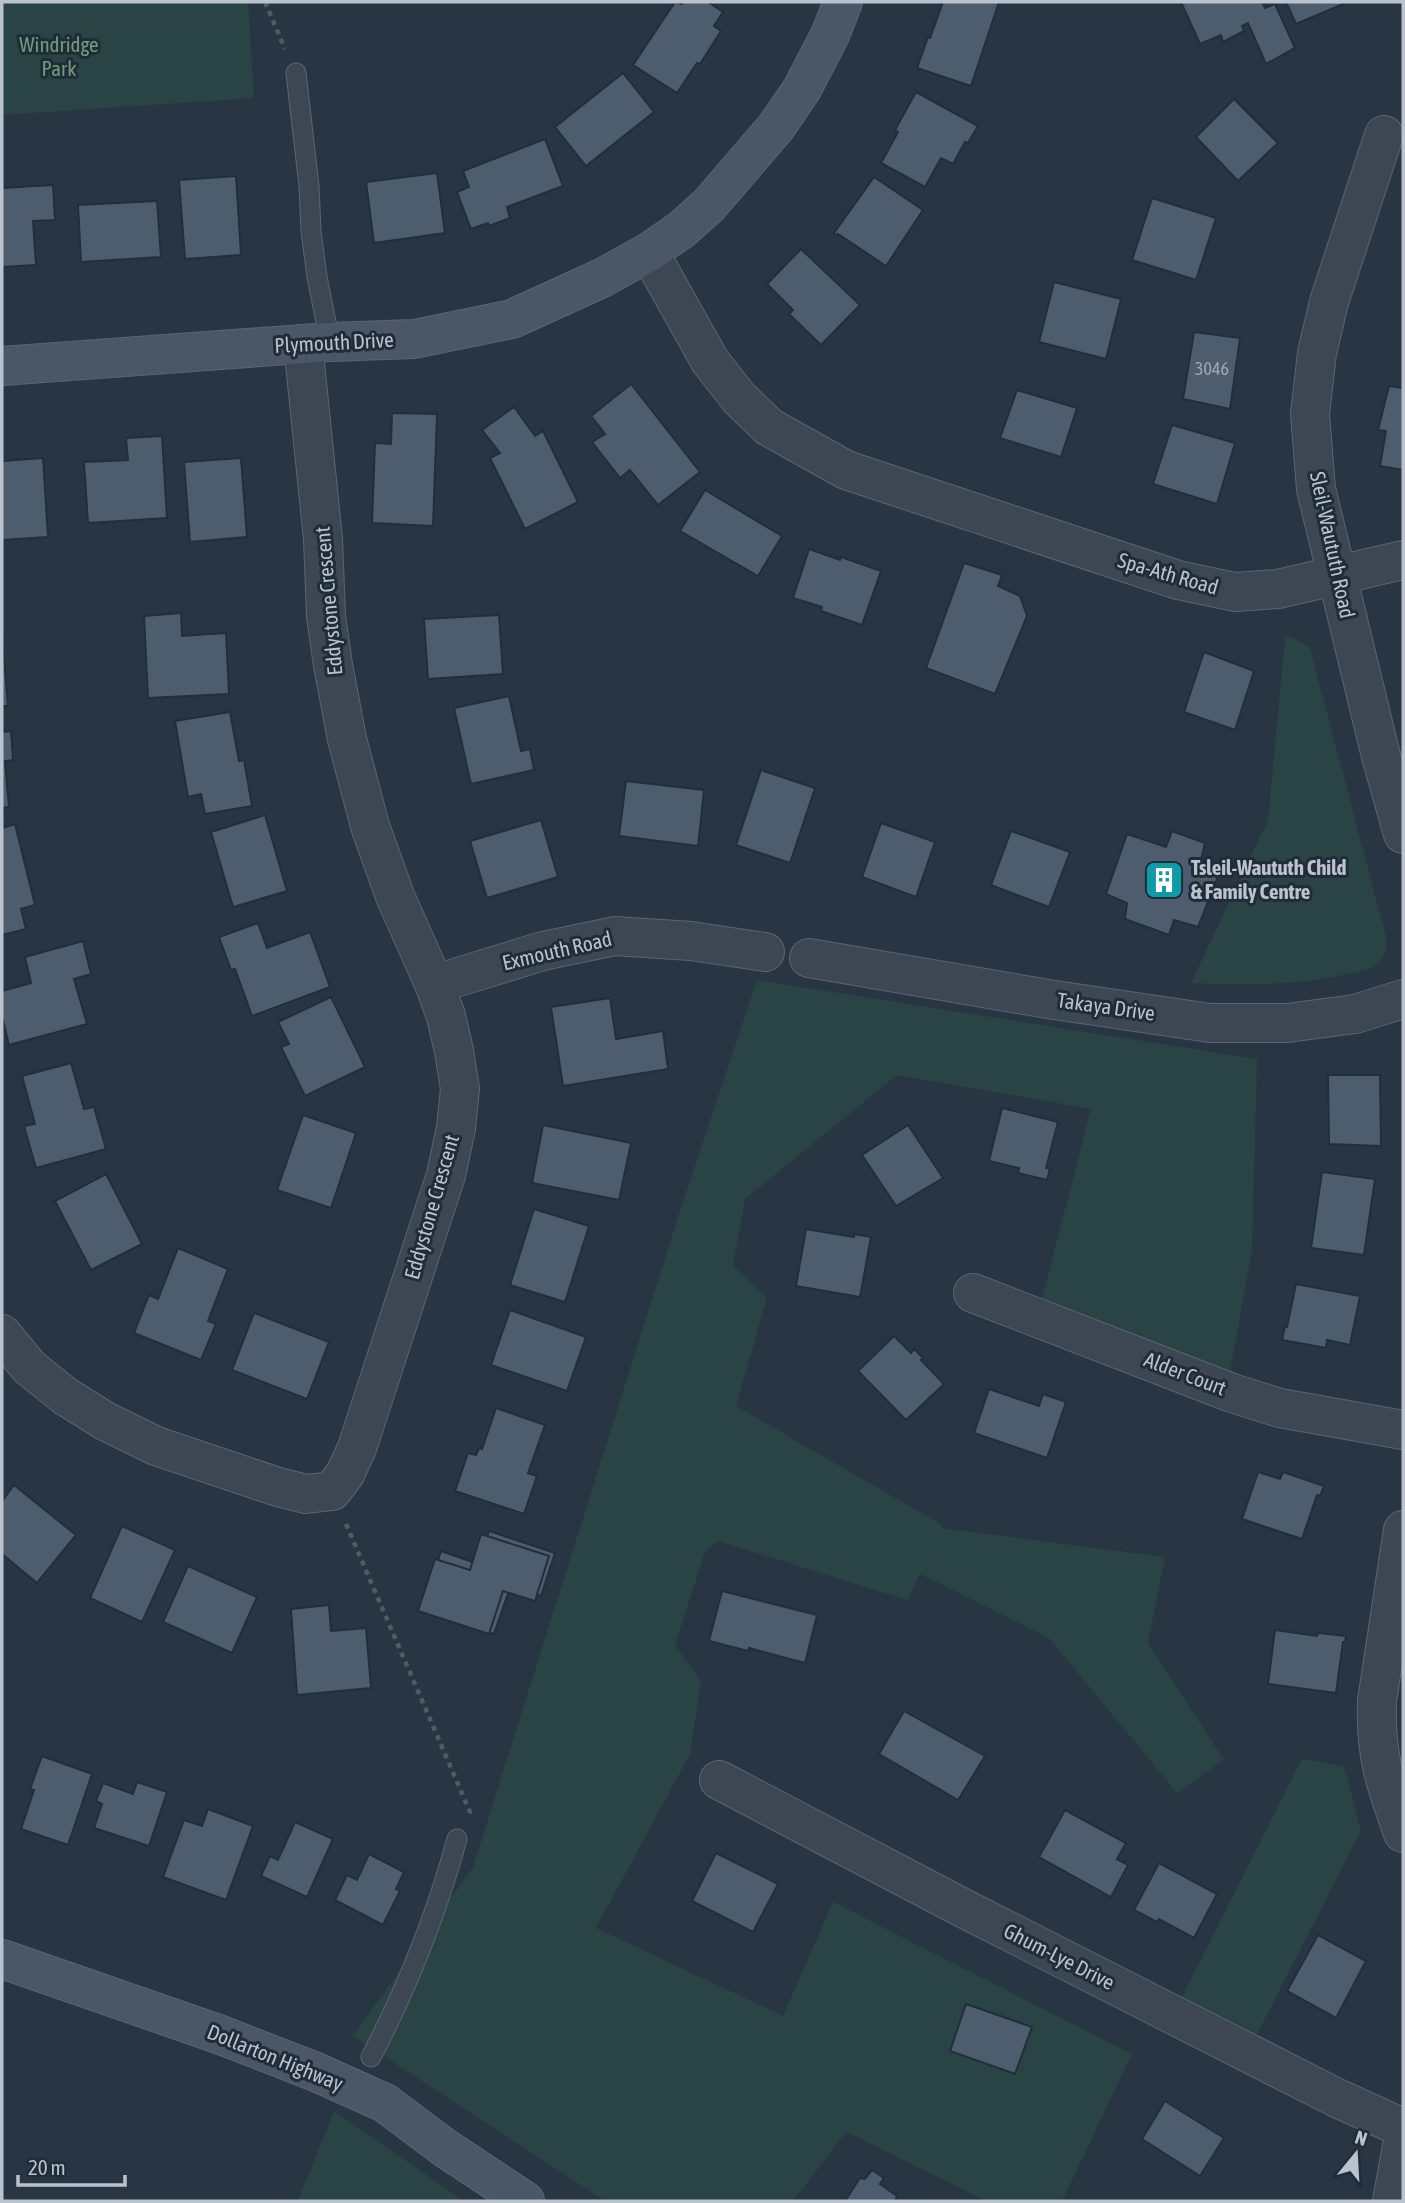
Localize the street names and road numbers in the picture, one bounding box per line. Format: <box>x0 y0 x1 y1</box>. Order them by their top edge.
street label: Plymouth Drive <box>274 327 394 357</box>
street label: Sleil-Waututh Road <box>1306 469 1360 620</box>
street label: Eddystone Crescent <box>310 526 346 677</box>
street label: Spa-Ath Road <box>1115 547 1221 599</box>
street label: Exmouth Road <box>500 926 614 974</box>
street label: Takaya Drive <box>1056 987 1157 1025</box>
street label: Eddystone Crescent <box>399 1132 463 1282</box>
street label: Alder Court <box>1141 1347 1230 1400</box>
street label: Ghum-Lye Drive <box>1000 1918 1119 1994</box>
street label: Dollarton Highway <box>204 2019 347 2095</box>

